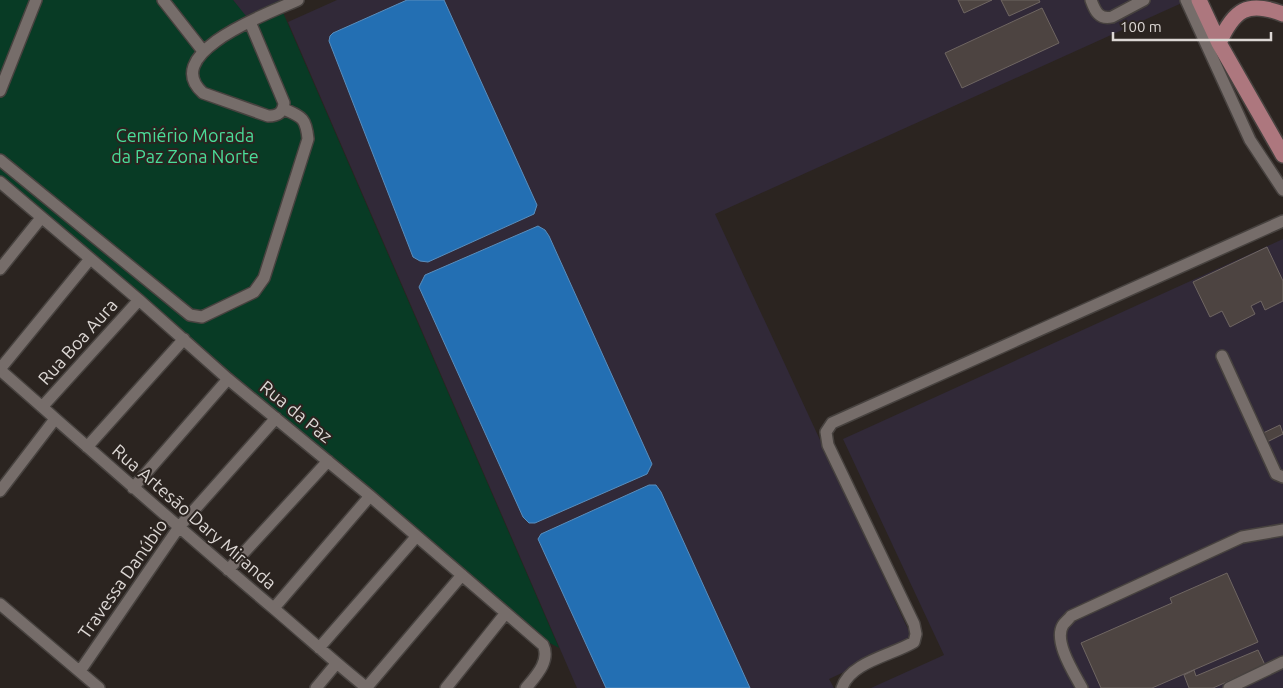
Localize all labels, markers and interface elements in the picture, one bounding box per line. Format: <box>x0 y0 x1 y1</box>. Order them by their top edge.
scale bar <box>1113 10 1270 42</box>
text: 100 m <box>1120 18 1162 35</box>
park label: Cemiério Morada da Paz Zona Norte <box>111 125 259 166</box>
street label: Rua Boa Aura <box>34 294 121 388</box>
street label: Rua da Paz <box>257 376 337 446</box>
street label: Rua Artesão Dary Miranda <box>109 440 281 593</box>
street label: Travessa Danúbio <box>74 515 171 642</box>

